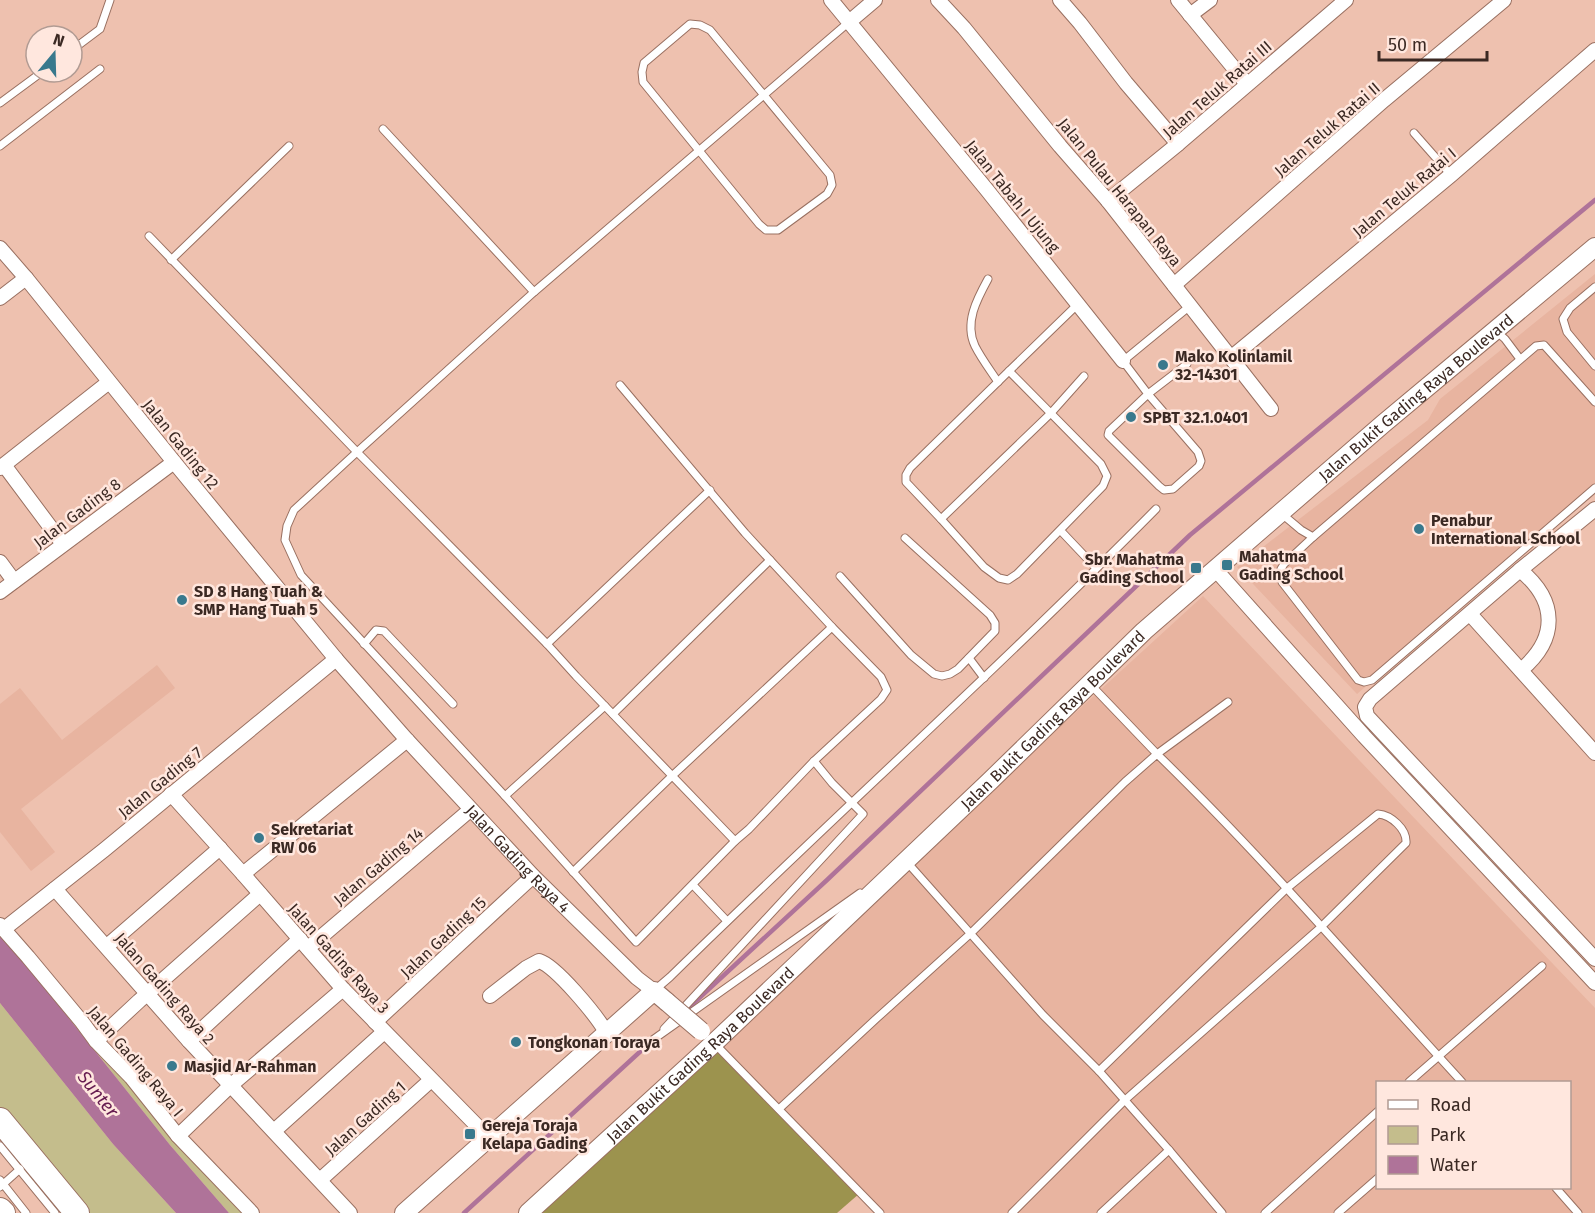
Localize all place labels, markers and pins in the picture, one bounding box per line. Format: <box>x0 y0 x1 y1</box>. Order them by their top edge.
place label: Mako Kolinlamil 32-14301 <box>1174 347 1292 384</box>
marker: Mako Kolinlamil 32-14301 <box>1156 358 1170 372</box>
place label: SPBT 32.1.0401 <box>1143 408 1248 427</box>
marker: SPBT 32.1.0401 <box>1124 410 1138 424</box>
place label: Penabur International School <box>1431 511 1580 548</box>
marker: Penabur International School <box>1412 522 1426 536</box>
place label: Mahatma Gading School <box>1239 547 1344 584</box>
place label: Sbr. Mahatma Gading School <box>1079 550 1184 587</box>
marker: Mahatma Gading School <box>1220 558 1234 572</box>
marker: Sbr. Mahatma Gading School <box>1189 561 1203 575</box>
place label: SD 8 Hang Tuah & SMP Hang Tuah 5 <box>194 582 323 619</box>
marker: SD 8 Hang Tuah & SMP Hang Tuah 5 <box>175 593 189 607</box>
place label: Sekretariat RW 06 <box>271 820 354 857</box>
marker: Sekretariat RW 06 <box>252 831 266 845</box>
place label: Tongkonan Toraya <box>528 1033 661 1052</box>
marker: Tongkonan Toraya <box>509 1035 523 1049</box>
place label: Masjid Ar-Rahman <box>184 1057 316 1076</box>
marker: Masjid Ar-Rahman <box>165 1059 179 1073</box>
place label: Gereja Toraja Kelapa Gading <box>482 1116 587 1153</box>
marker: Gereja Toraja Kelapa Gading <box>463 1127 477 1141</box>

